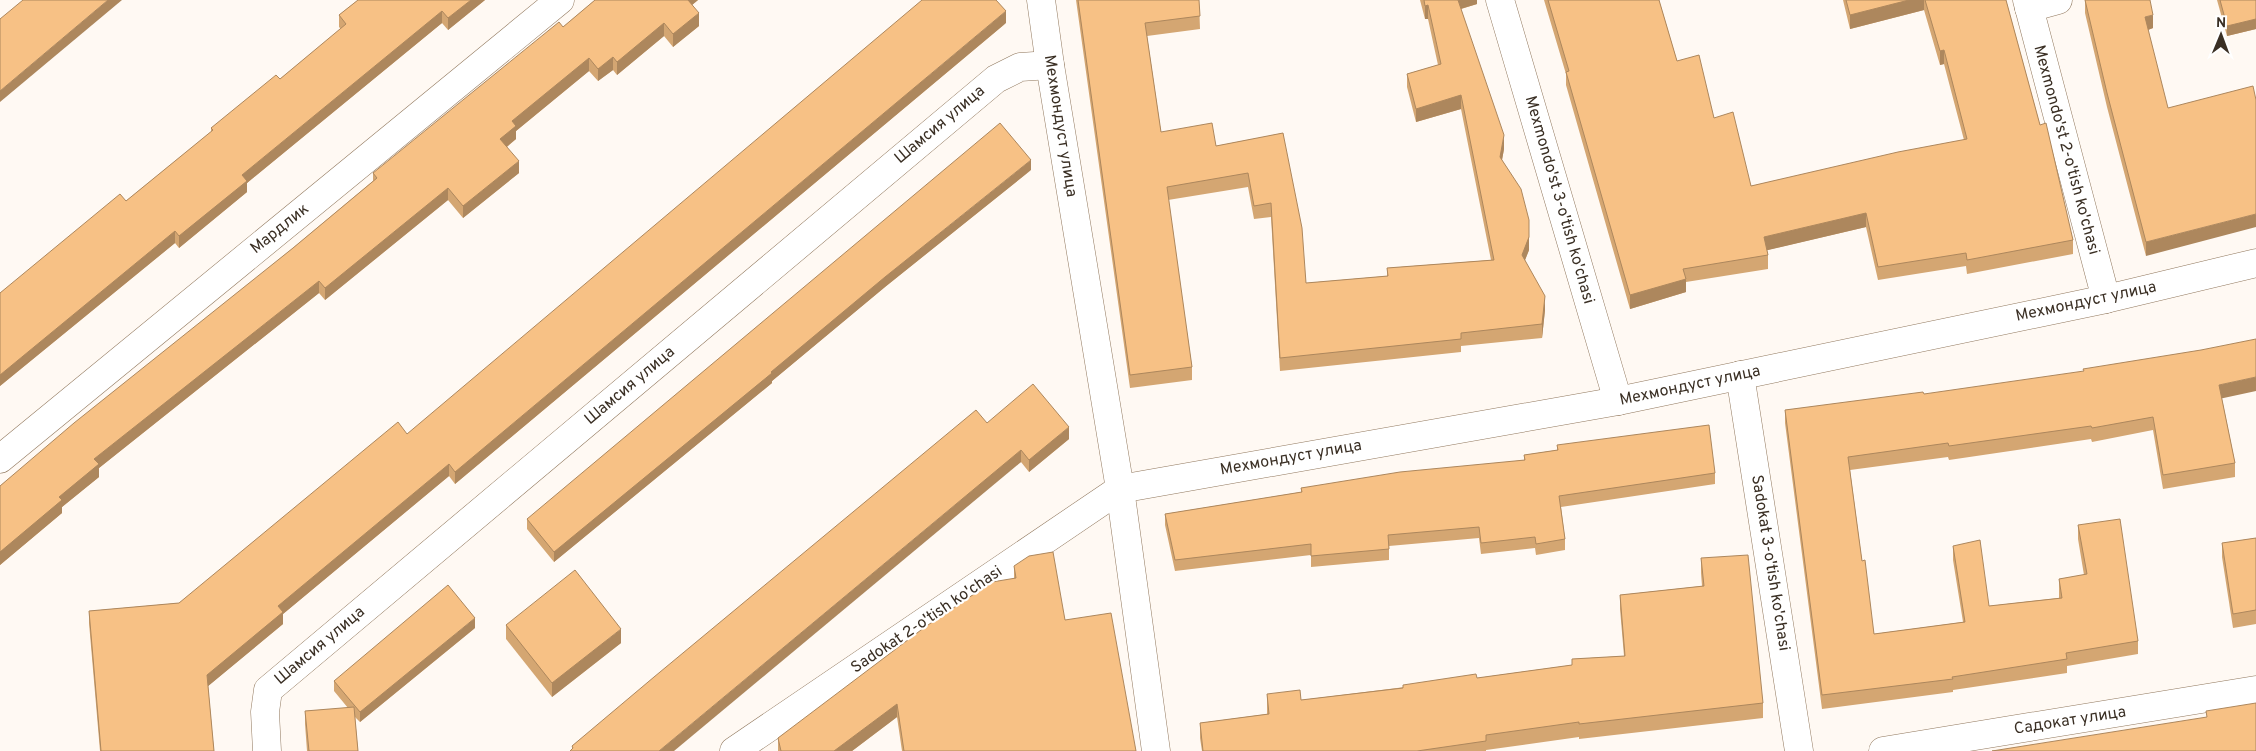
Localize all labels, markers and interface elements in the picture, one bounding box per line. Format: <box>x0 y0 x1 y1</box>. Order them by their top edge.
north arrow <box>2196 10 2246 60</box>
text: N <box>2216 15 2226 32</box>
street label: Mexmondo'st 2-o'tish ko'chasi <box>2028 43 2104 257</box>
street label: Мехмондуст улица <box>1039 54 1081 198</box>
street label: Шамсия улица <box>891 81 989 169</box>
street label: Mexmondo'st 3-o'tish ko'chasi <box>1520 94 1598 306</box>
street label: Мардлик <box>247 199 313 259</box>
street label: Мехмондуст улица <box>2014 277 2158 327</box>
street label: Шамсия улица <box>581 342 679 430</box>
street label: Мехмондуст улица <box>1618 361 1762 411</box>
street label: Мехмондуст улица <box>1219 436 1363 480</box>
street label: Sadokat 3-o'tish ko'chasi <box>1746 473 1794 653</box>
street label: Sadokat 2-o'tish ko'chasi <box>847 562 1007 678</box>
street label: Шамсия улица <box>271 602 369 690</box>
street label: Садокат улица <box>2012 702 2128 740</box>

